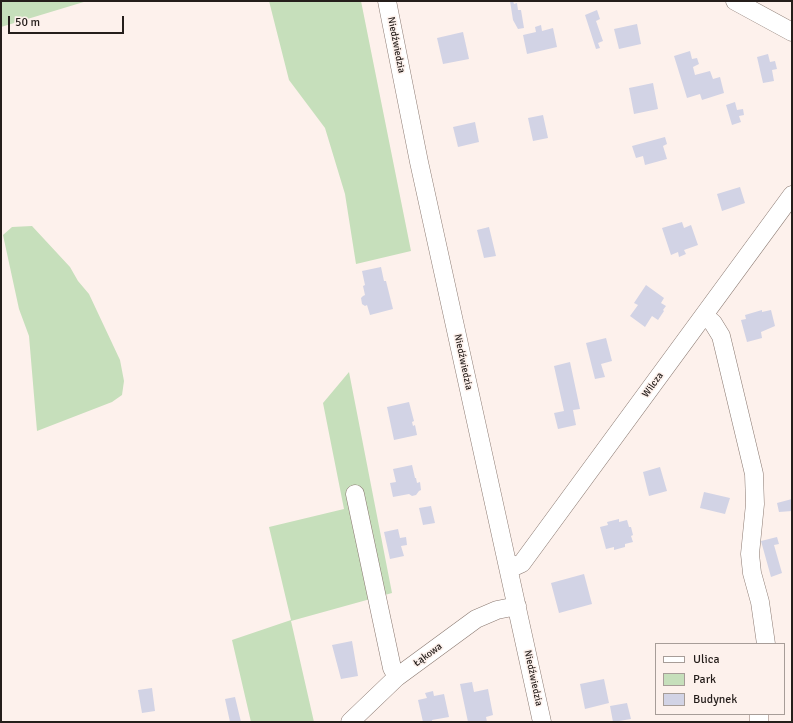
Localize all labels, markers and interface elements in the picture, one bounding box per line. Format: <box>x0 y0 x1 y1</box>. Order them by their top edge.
scale bar <box>10 8 126 34</box>
text: 50 m <box>15 15 40 30</box>
street label: Niedźwiedzia <box>385 16 407 74</box>
street label: Niedźwiedzia <box>451 333 475 391</box>
street label: Wilcza <box>640 370 666 400</box>
street label: Łąkowa <box>411 641 445 669</box>
legend <box>655 643 785 715</box>
street label: Niedźwiedzia <box>521 649 545 707</box>
text: Ulica <box>693 652 720 667</box>
text: Park <box>693 672 716 687</box>
text: Budynek <box>693 692 737 707</box>

